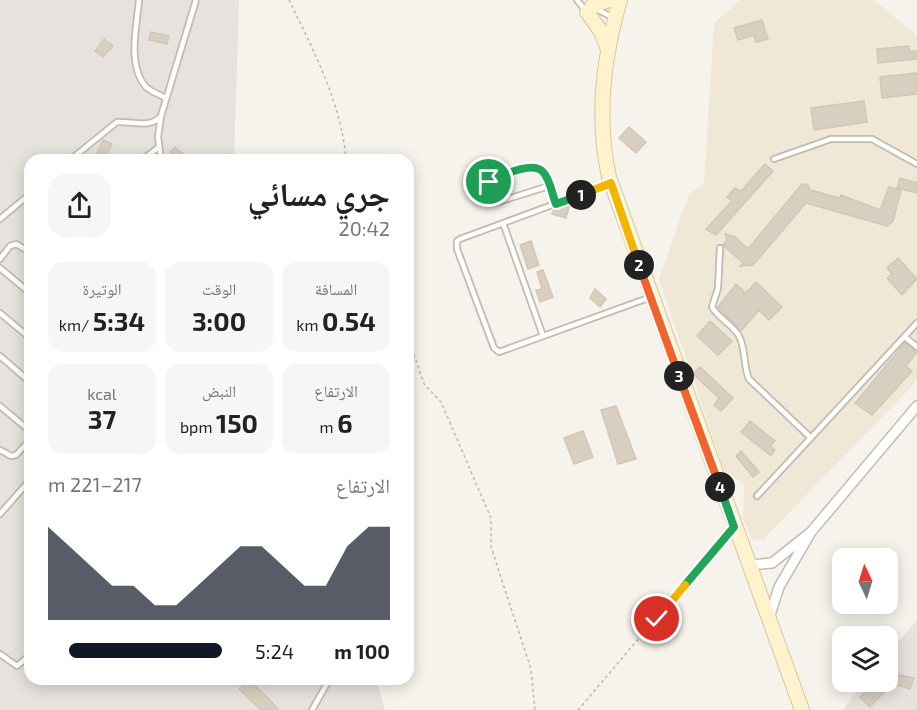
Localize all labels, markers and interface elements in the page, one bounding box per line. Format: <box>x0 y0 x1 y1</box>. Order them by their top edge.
pin <box>463 156 514 207</box>
icon: arrive <box>472 165 505 198</box>
text: جري مسائي <box>247 173 390 213</box>
button: share <box>48 174 111 237</box>
pin: 1 <box>566 180 596 210</box>
text: 1 <box>578 185 584 204</box>
text: 20:42 <box>338 216 390 240</box>
pin: 2 <box>624 250 654 280</box>
text: 2 <box>634 255 644 274</box>
text: الوتيرة <box>83 279 121 298</box>
text: الوقت <box>202 279 236 298</box>
text: المسافة <box>315 279 357 298</box>
text: 5:34 <box>93 305 145 336</box>
text: 3:00 <box>192 305 246 336</box>
text: 0.54 <box>322 305 376 336</box>
text: /km <box>59 315 93 334</box>
text: km <box>296 315 322 334</box>
pin: 3 <box>664 361 694 391</box>
text: 3 <box>674 366 684 385</box>
text: النبض <box>202 381 236 400</box>
text: الارتفاع <box>314 381 358 400</box>
text: kcal <box>87 384 117 403</box>
text: 37 <box>88 403 116 434</box>
text: 150 <box>216 407 258 438</box>
text: 6 <box>337 407 352 438</box>
text: bpm <box>180 417 216 436</box>
text: m <box>320 417 337 436</box>
text: 217–221 m <box>48 472 142 496</box>
pin: 4 <box>705 472 735 502</box>
text: الارتفاع <box>335 473 390 497</box>
text: 4 <box>715 477 725 496</box>
north arrow <box>832 548 898 614</box>
map controls <box>832 548 898 692</box>
pin <box>631 593 682 644</box>
icon: check <box>640 602 673 635</box>
button: layers <box>832 626 898 692</box>
text: 5:24 <box>255 639 294 663</box>
text: 100 m <box>334 639 390 663</box>

